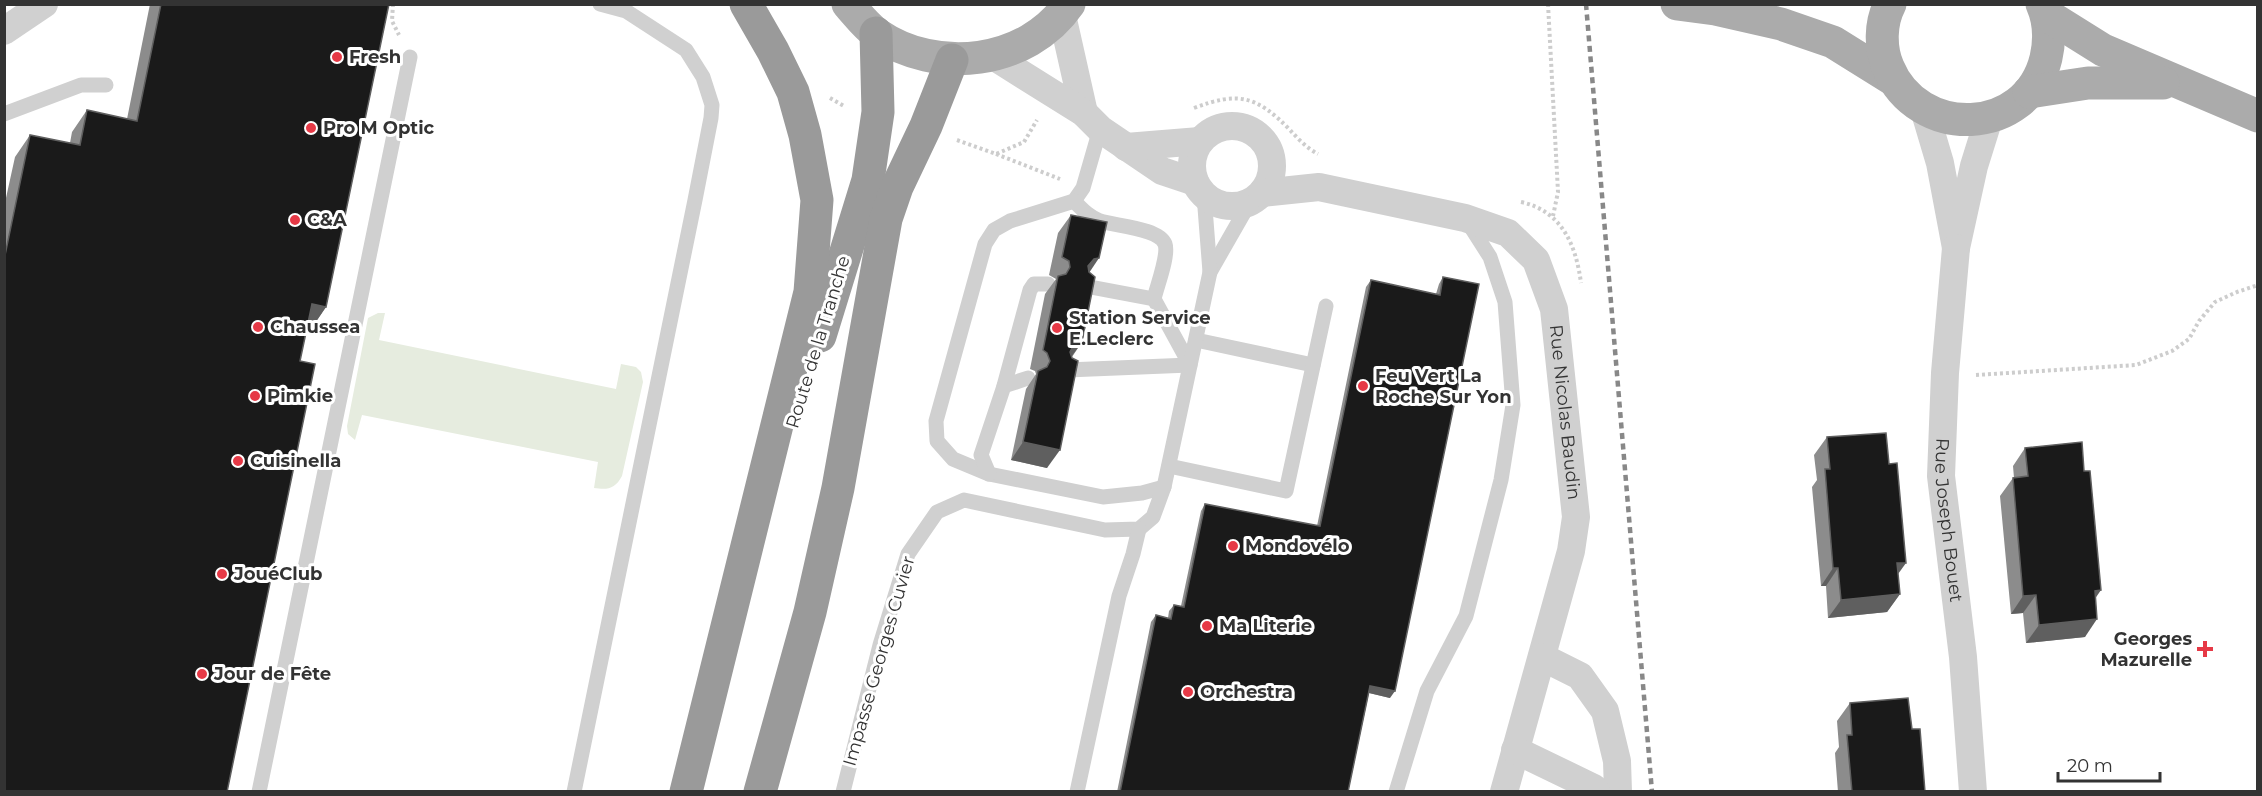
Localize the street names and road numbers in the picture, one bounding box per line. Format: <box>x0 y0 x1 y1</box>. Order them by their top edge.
street label: Route de la Tranche <box>781 253 855 431</box>
street label: Rue Nicolas Baudin <box>1545 324 1585 501</box>
street label: Rue Joseph Bouet <box>1930 438 1967 603</box>
street label: Impasse Georges Cuvier <box>838 553 920 769</box>

